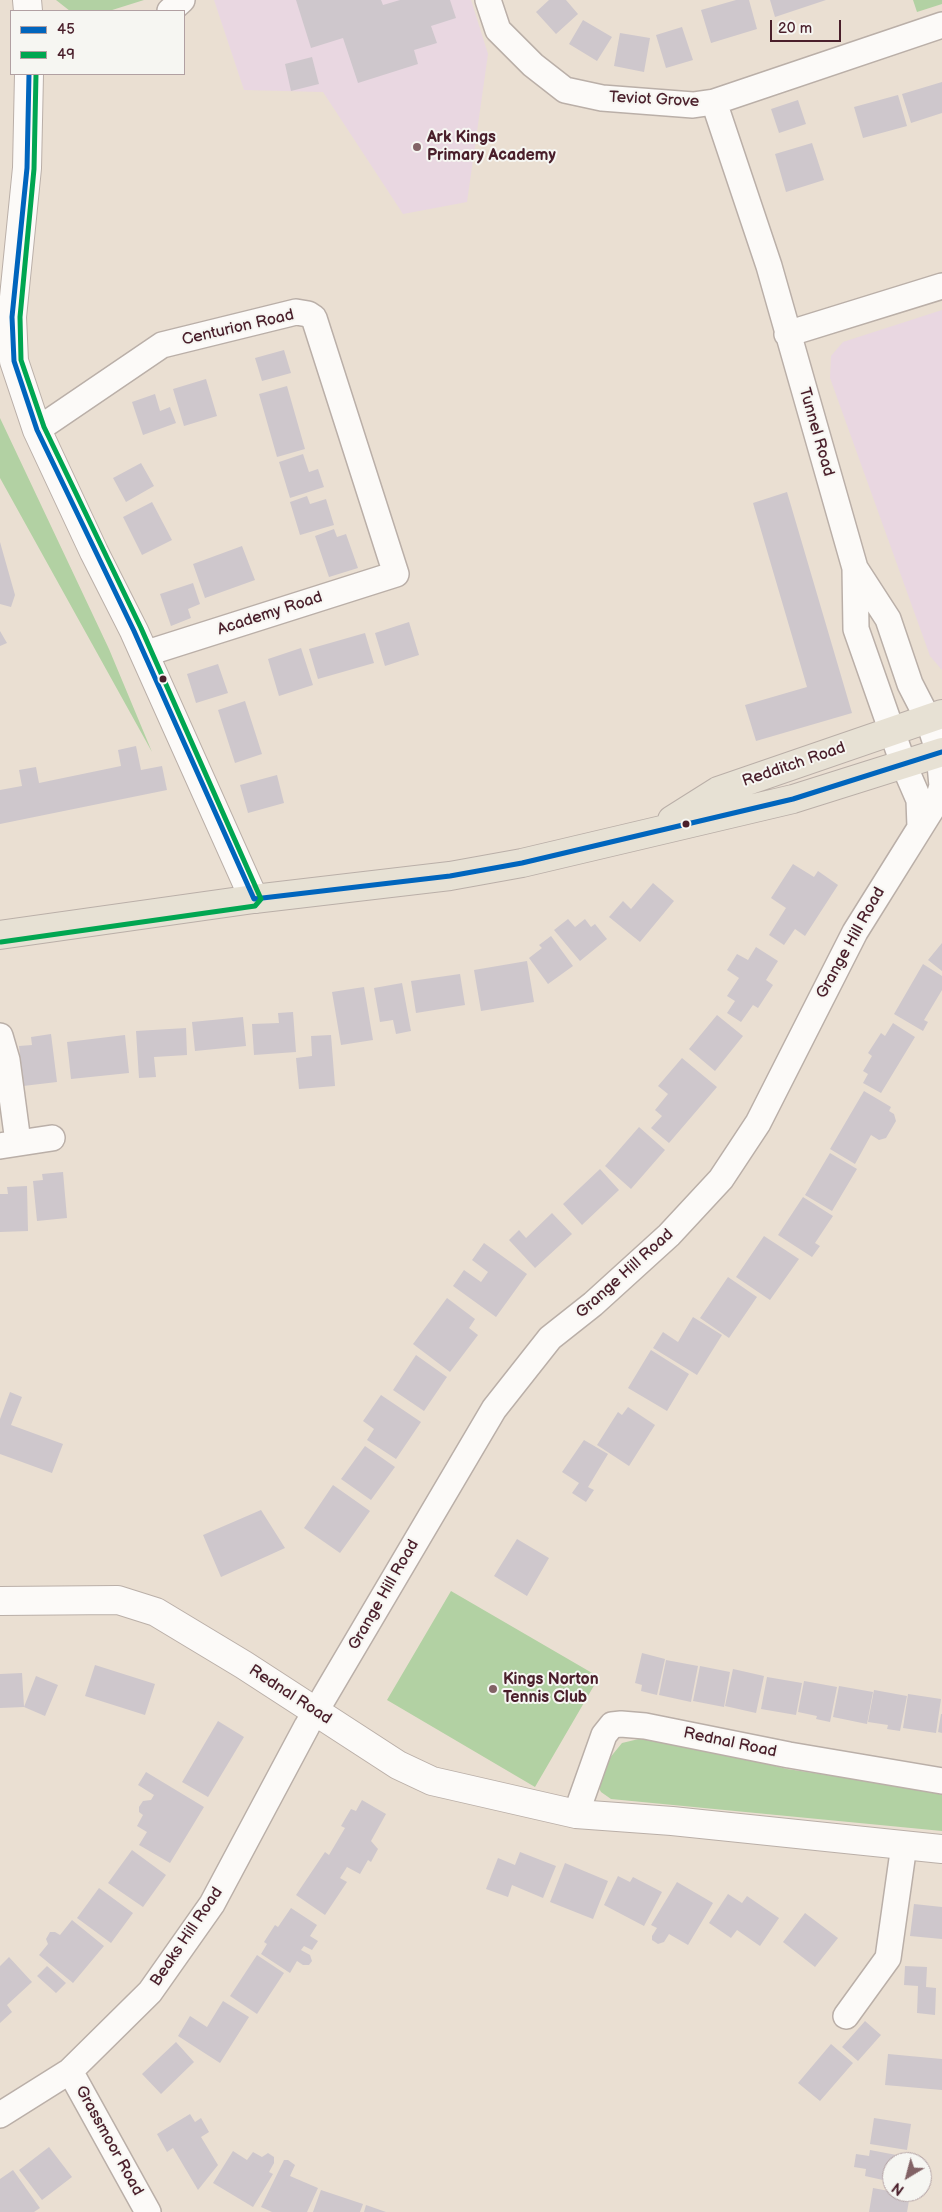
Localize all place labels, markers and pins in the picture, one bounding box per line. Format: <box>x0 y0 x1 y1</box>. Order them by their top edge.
place label: Ark Kings Primary Academy <box>427 128 556 166</box>
marker: Ark Kings Primary Academy <box>411 141 423 153</box>
unlabelled marker <box>158 674 168 684</box>
unlabelled marker <box>681 819 691 829</box>
place label: Kings Norton Tennis Club <box>503 1670 599 1708</box>
marker: Kings Norton Tennis Club <box>487 1683 499 1695</box>

